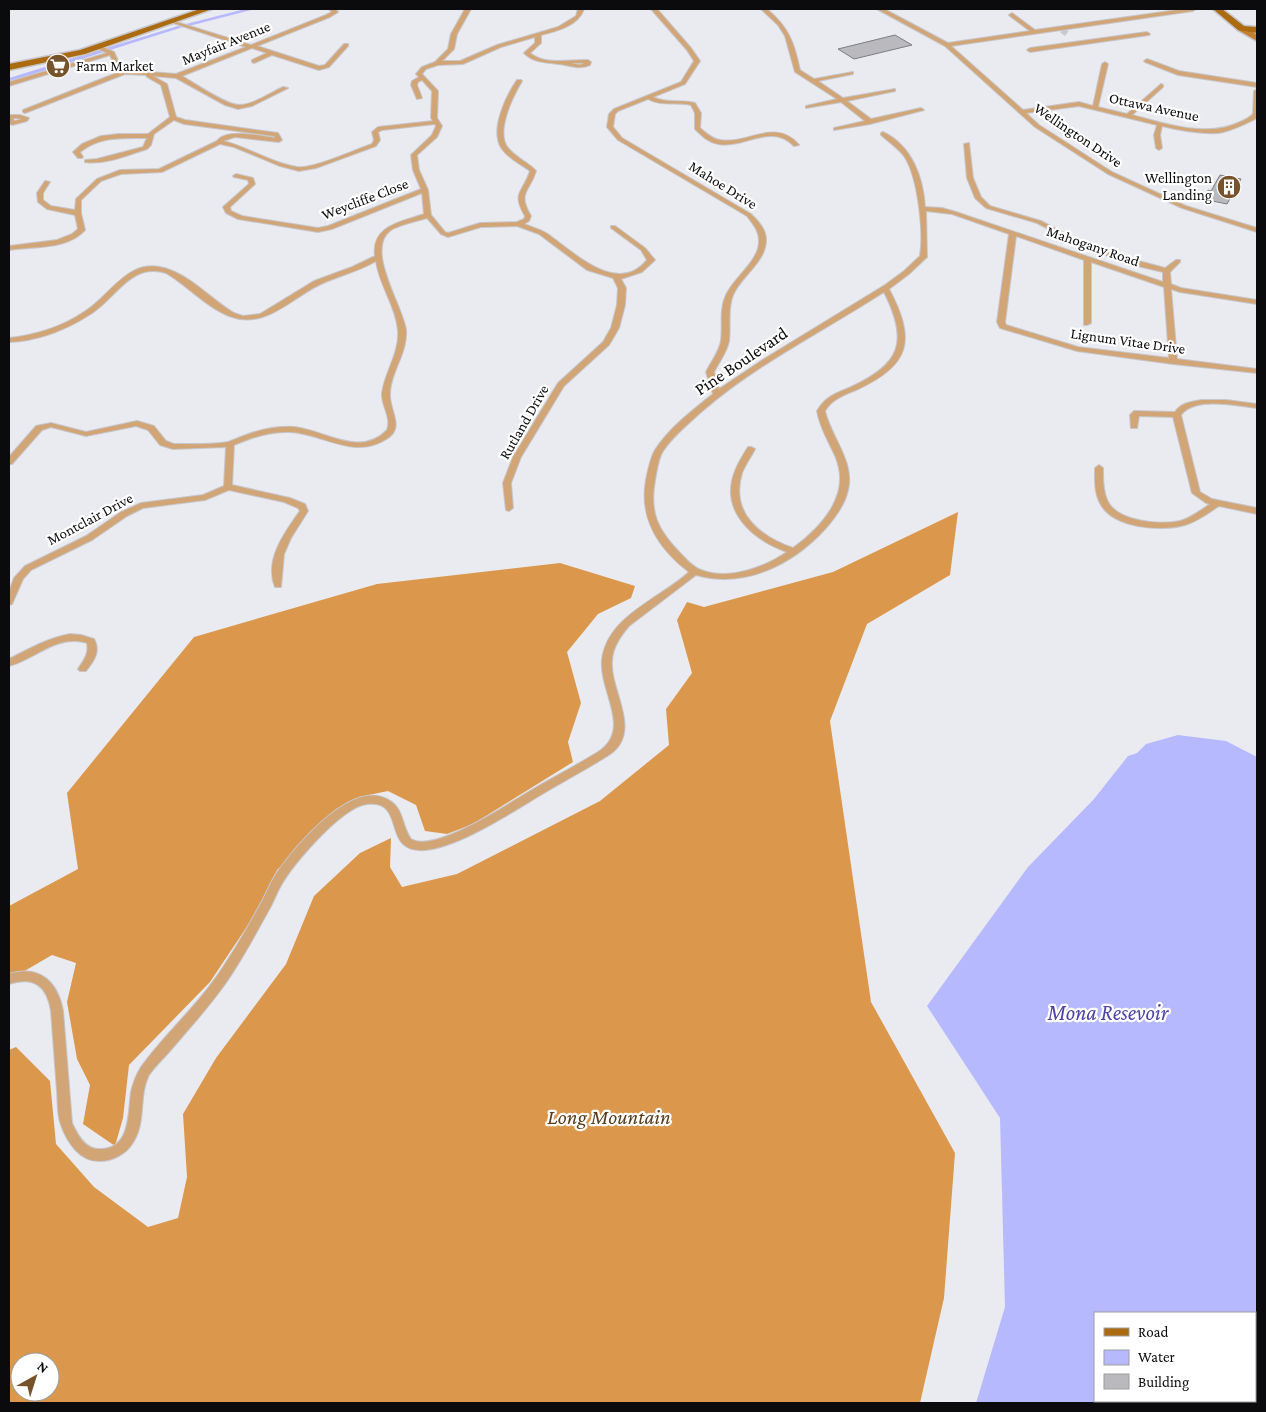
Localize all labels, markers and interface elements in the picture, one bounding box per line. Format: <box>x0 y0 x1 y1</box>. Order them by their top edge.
street label: Mayfair Avenue <box>179 18 273 69</box>
supermarket icon: Farm Market <box>45 53 71 79</box>
place label: Farm Market <box>76 58 154 74</box>
street label: Ottawa Avenue <box>1108 90 1201 124</box>
street label: Wellington Drive <box>1030 100 1125 171</box>
street label: Mahoe Drive <box>686 158 760 212</box>
place label: Wellington Landing <box>1145 170 1212 204</box>
building icon: Wellington Landing <box>1216 174 1242 200</box>
street label: Weycliffe Close <box>319 175 411 224</box>
street label: Mahogany Road <box>1044 223 1142 270</box>
street label: Pine Boulevard <box>691 322 792 399</box>
street label: Lignum Vitae Drive <box>1069 325 1187 358</box>
street label: Rutland Drive <box>496 382 552 462</box>
street label: Montclair Drive <box>45 490 136 548</box>
water label: Mona Resevoir <box>1047 1000 1170 1025</box>
park label: Long Mountain <box>547 1105 671 1129</box>
legend <box>1094 1312 1256 1402</box>
text: Road <box>1138 1324 1169 1340</box>
text: Water <box>1138 1349 1175 1365</box>
north arrow <box>10 1352 60 1402</box>
text: N <box>34 1358 52 1376</box>
text: Building <box>1138 1374 1189 1391</box>

